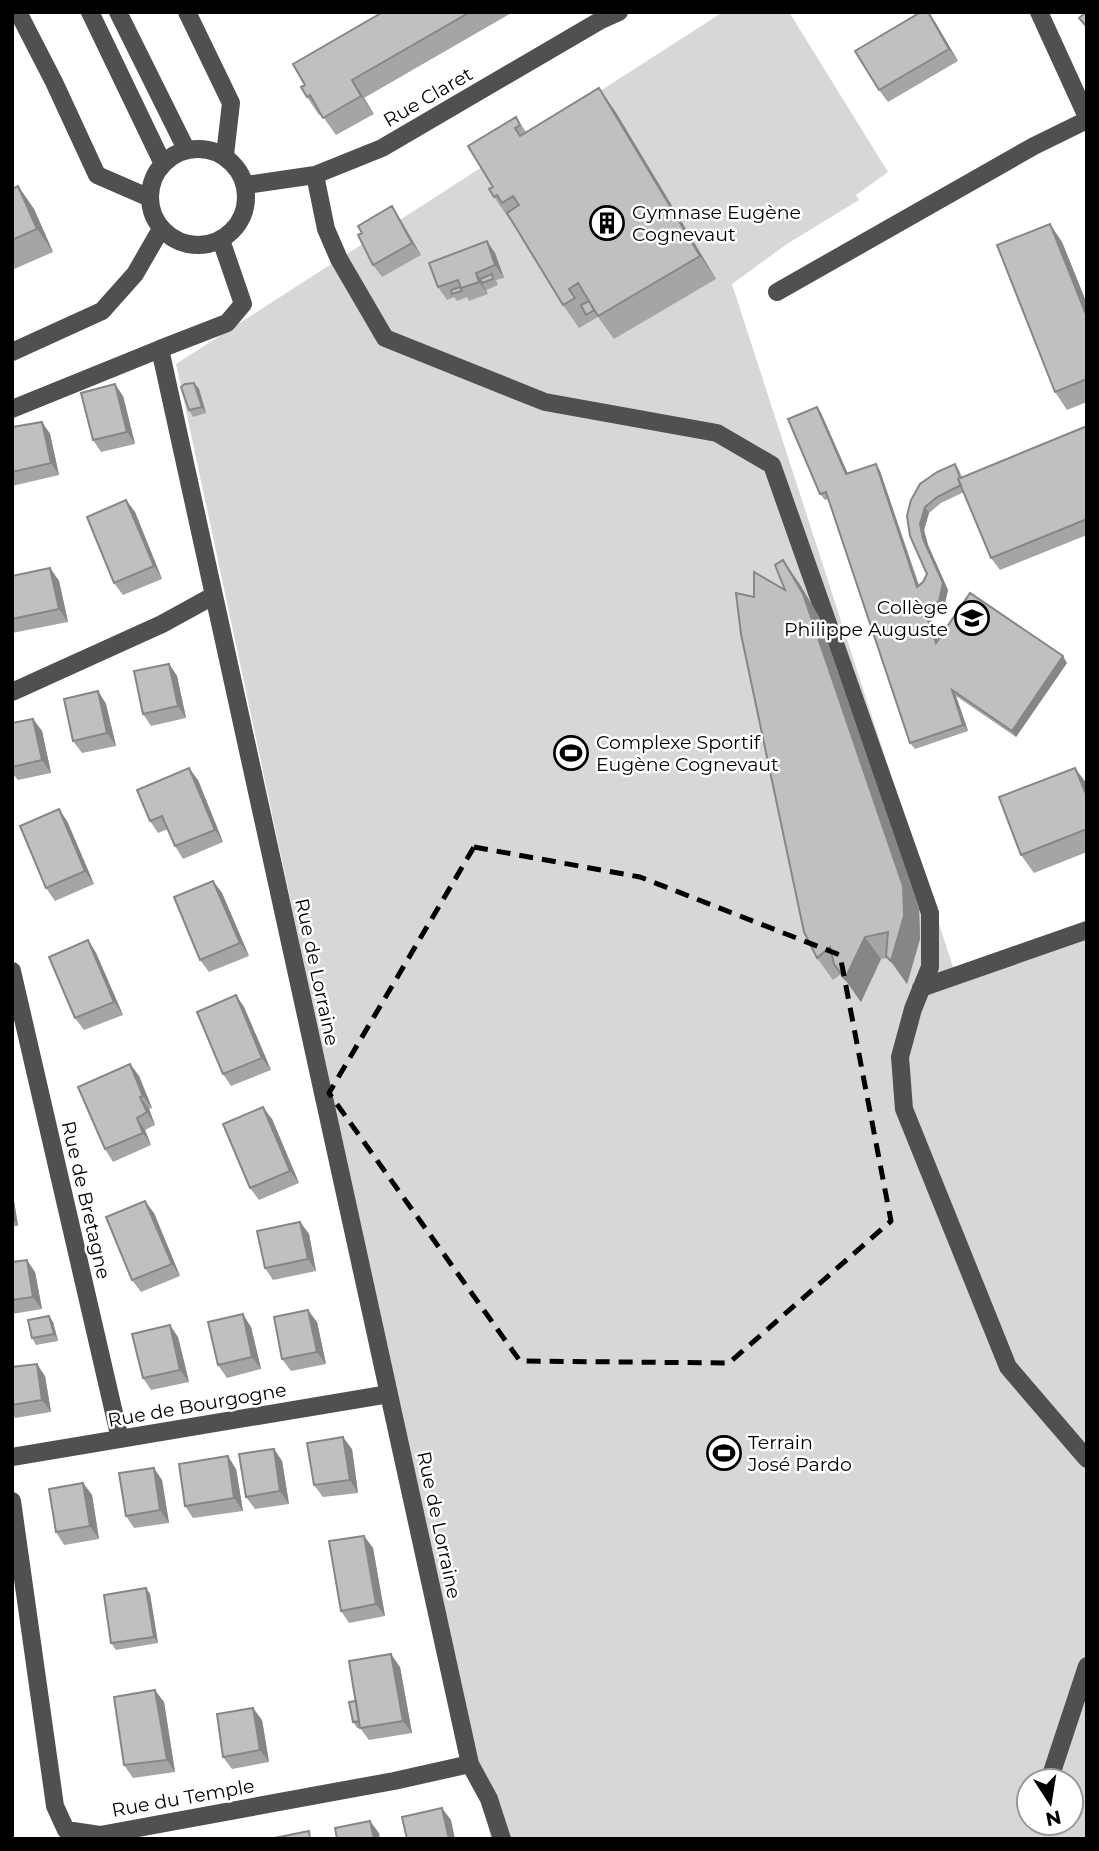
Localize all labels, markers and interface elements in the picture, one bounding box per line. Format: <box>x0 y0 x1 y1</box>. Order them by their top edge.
street label: Rue Claret <box>379 62 477 132</box>
place label: Gymnase Eugène Cognevaut <box>632 201 801 246</box>
building icon: Gymnase Eugène Cognevaut <box>588 204 626 242</box>
place label: Collège Philippe Auguste <box>784 596 948 641</box>
school or university icon: Collège Philippe Auguste <box>953 599 991 637</box>
place label: Complexe Sportif Eugène Cognevaut <box>596 731 779 776</box>
sports icon: Complexe Sportif Eugène Cognevaut <box>552 734 590 772</box>
street label: Rue de Lorraine <box>290 896 344 1048</box>
street label: Rue de Bretagne <box>57 1119 115 1281</box>
street label: Rue de Bourgogne <box>106 1378 288 1432</box>
place label: Terrain José Pardo <box>747 1431 852 1476</box>
sports icon: Terrain José Pardo <box>705 1434 743 1472</box>
street label: Rue de Lorraine <box>412 1449 466 1601</box>
north arrow <box>1015 1767 1085 1837</box>
street label: Rue du Temple <box>110 1774 256 1822</box>
text: N <box>1044 1805 1063 1831</box>

